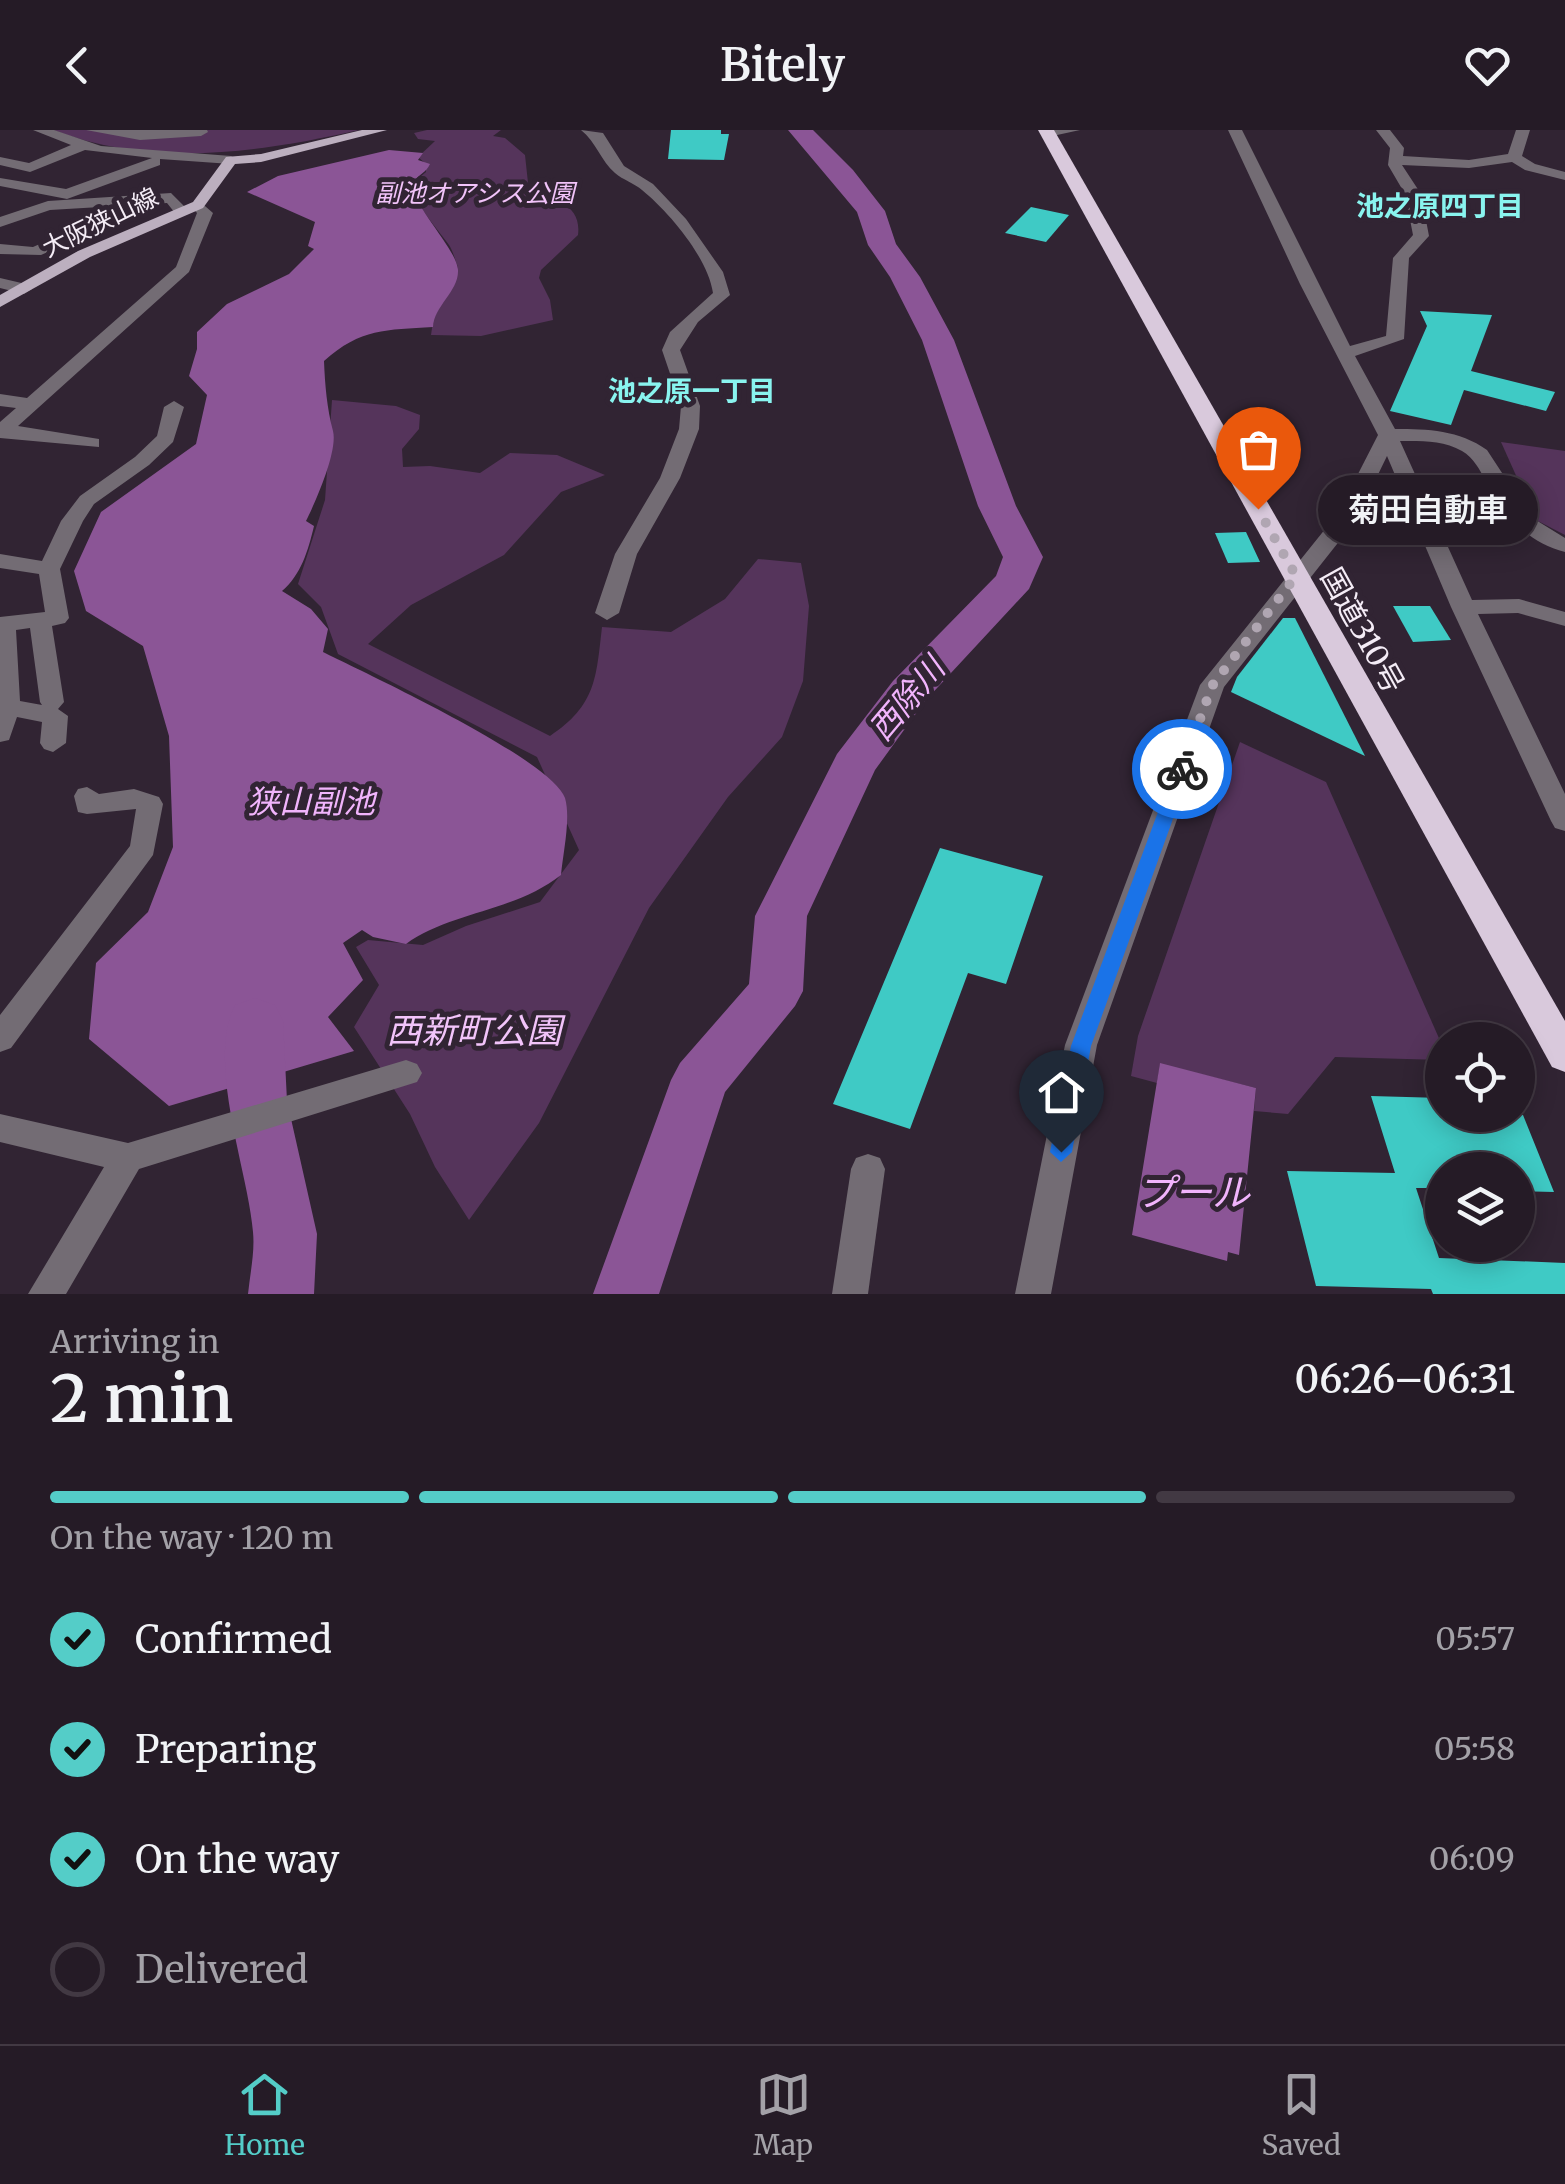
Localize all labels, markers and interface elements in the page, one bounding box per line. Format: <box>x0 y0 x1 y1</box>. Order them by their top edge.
text: Bitely <box>720 37 845 93</box>
icon: back <box>50 38 105 93</box>
icon: heart <box>1460 38 1515 93</box>
park label: 副池オアシス公園 <box>375 177 577 209</box>
street label: 大阪狭山線 <box>37 180 163 264</box>
district label: 池之原四丁目 <box>1356 188 1524 224</box>
district label: 池之原一丁目 <box>608 373 776 409</box>
pin <box>1216 407 1301 510</box>
icon: bag <box>1231 422 1286 477</box>
callout: 菊田自動車 <box>1318 474 1538 544</box>
text: 菊田自動車 <box>1348 490 1508 530</box>
street label: 国道310号 <box>1313 561 1413 699</box>
water label: 西除川 <box>861 647 955 749</box>
courier <box>1132 719 1232 819</box>
icon: bike <box>1155 742 1210 797</box>
water label: 狭山副池 <box>247 782 378 822</box>
park label: 西新町公園 <box>386 1009 566 1053</box>
map controls <box>1425 1022 1535 1262</box>
button: locate <box>1425 1022 1535 1132</box>
pin <box>1019 1050 1104 1153</box>
icon: home <box>1034 1065 1089 1120</box>
button: layers <box>1425 1152 1535 1262</box>
water label: プール <box>1136 1169 1251 1216</box>
text: Arriving in <box>50 1322 219 1362</box>
text: 06:26–06:31 <box>1295 1356 1515 1403</box>
text: 2 min <box>50 1358 234 1440</box>
text: On the way · 120 m <box>50 1518 333 1558</box>
icon: check <box>50 1612 105 1667</box>
text: Confirmed <box>135 1616 332 1663</box>
text: 05:57 <box>1435 1619 1515 1659</box>
icon: check <box>50 1722 105 1777</box>
text: Preparing <box>135 1726 317 1773</box>
text: 05:58 <box>1434 1729 1515 1769</box>
icon: check <box>50 1832 105 1887</box>
text: On the way <box>135 1836 339 1883</box>
text: 06:09 <box>1429 1839 1515 1879</box>
text: Delivered <box>135 1946 308 1993</box>
tab: Home <box>224 2067 305 2163</box>
tab: Map <box>753 2067 813 2163</box>
tab: Saved <box>1261 2067 1341 2163</box>

